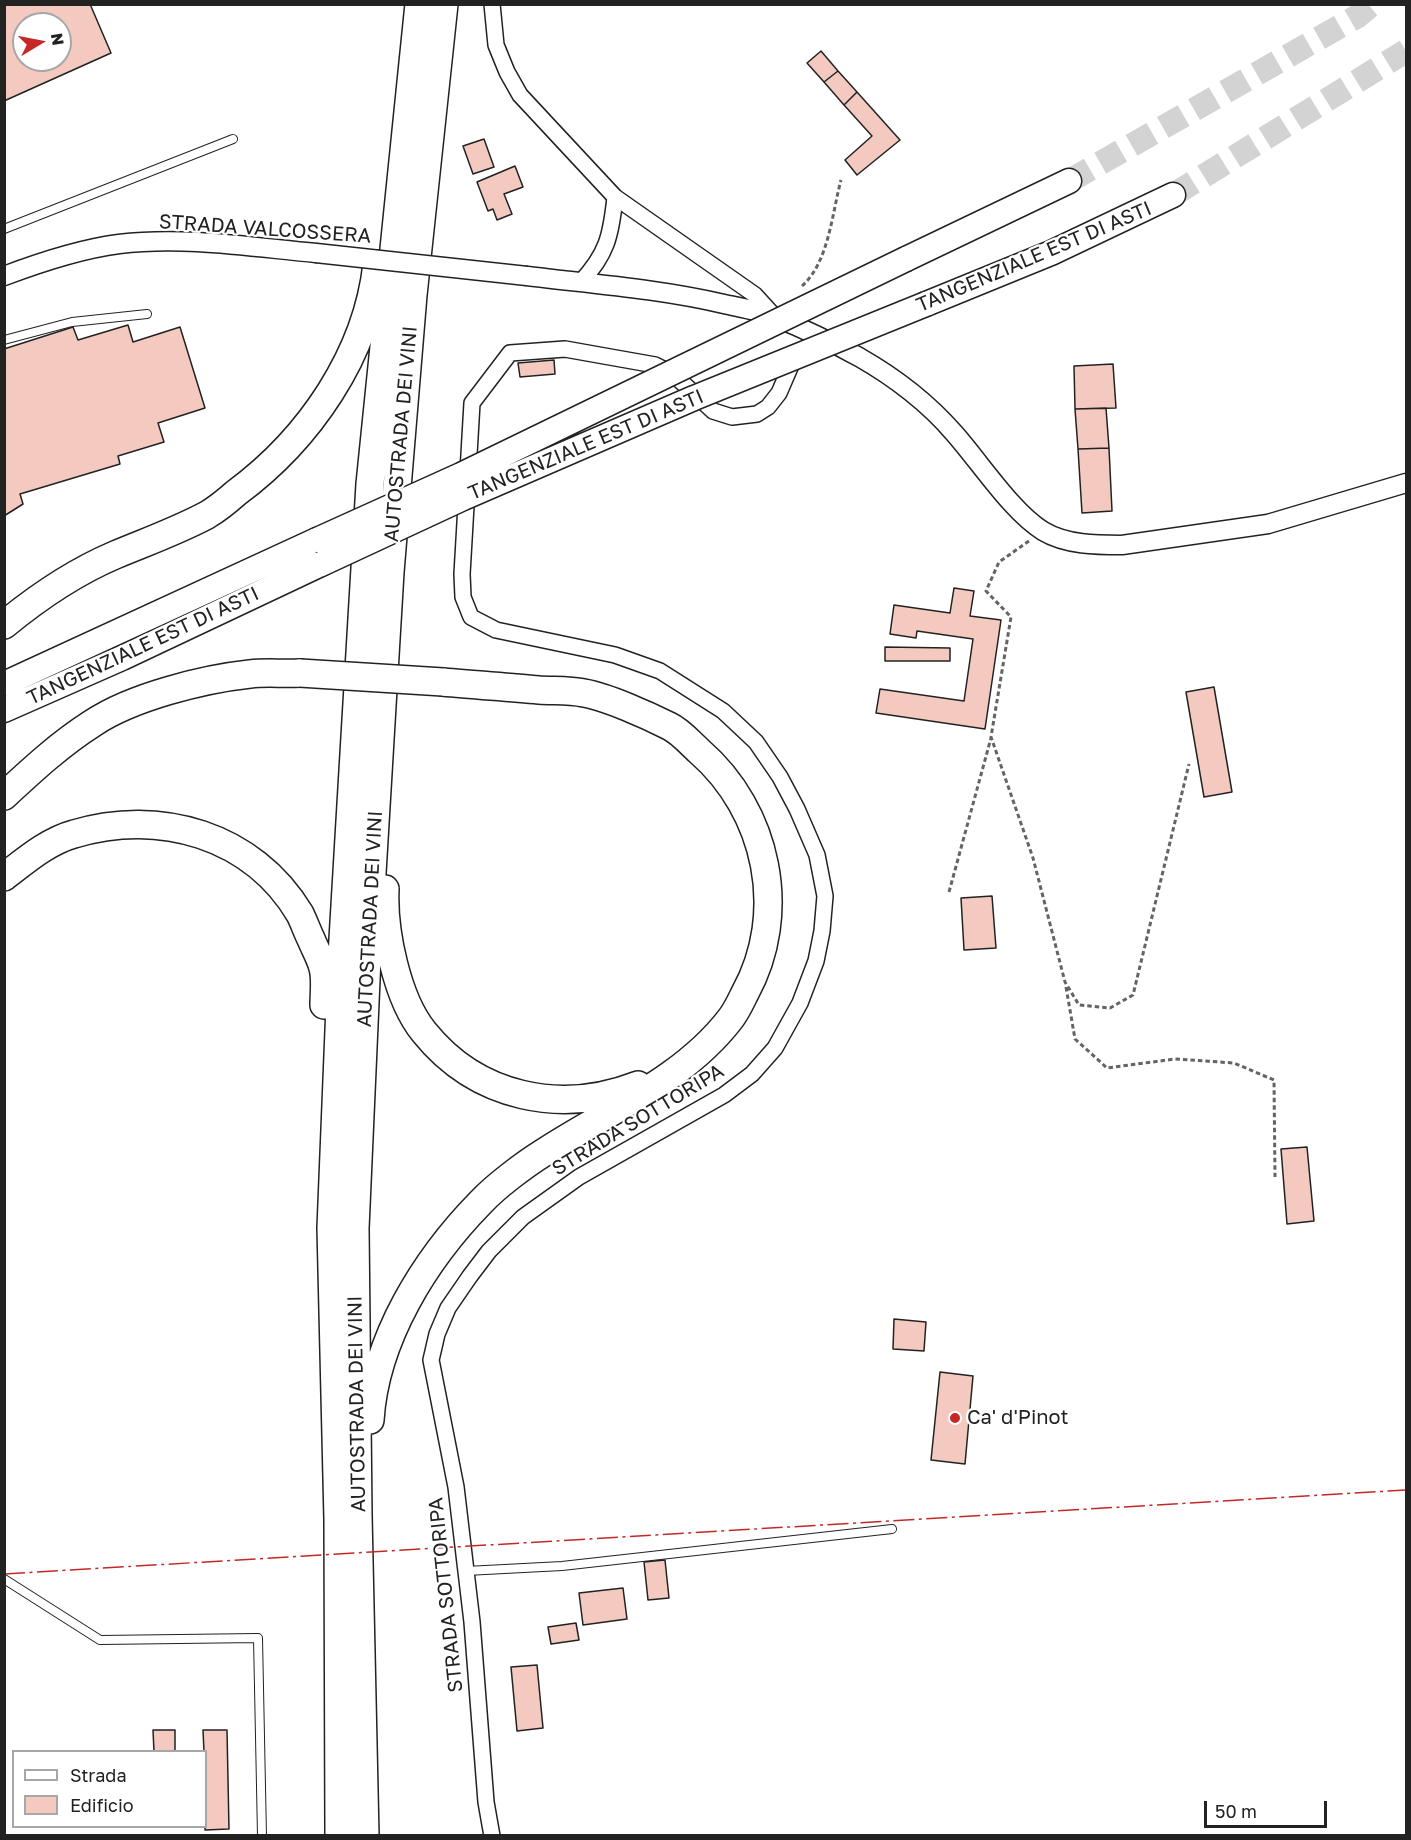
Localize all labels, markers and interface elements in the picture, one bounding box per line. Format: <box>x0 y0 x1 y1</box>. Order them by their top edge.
north arrow <box>12 12 72 72</box>
text: N <box>47 31 69 47</box>
street label: TANGENZIALE EST DI ASTI <box>913 196 1155 318</box>
street label: STRADA VALCOSSERA <box>158 210 372 248</box>
street label: AUTOSTRADA DEI VINI <box>380 325 422 543</box>
street label: TANGENZIALE EST DI ASTI <box>465 384 707 506</box>
street label: TANGENZIALE EST DI ASTI <box>23 582 263 710</box>
street label: AUTOSTRADA DEI VINI <box>352 810 388 1028</box>
street label: STRADA SOTTORIPA <box>548 1059 728 1181</box>
street label: AUTOSTRADA DEI VINI <box>343 1295 371 1513</box>
place label: Ca' d'Pinot <box>967 1406 1069 1430</box>
marker: Ca' d'Pinot <box>948 1411 962 1425</box>
street label: STRADA SOTTORIPA <box>424 1496 468 1694</box>
legend <box>12 1750 207 1828</box>
text: Strada <box>70 1764 127 1786</box>
scale bar <box>1207 1789 1330 1827</box>
text: Edificio <box>70 1794 134 1816</box>
text: 50 m <box>1215 1800 1257 1822</box>

